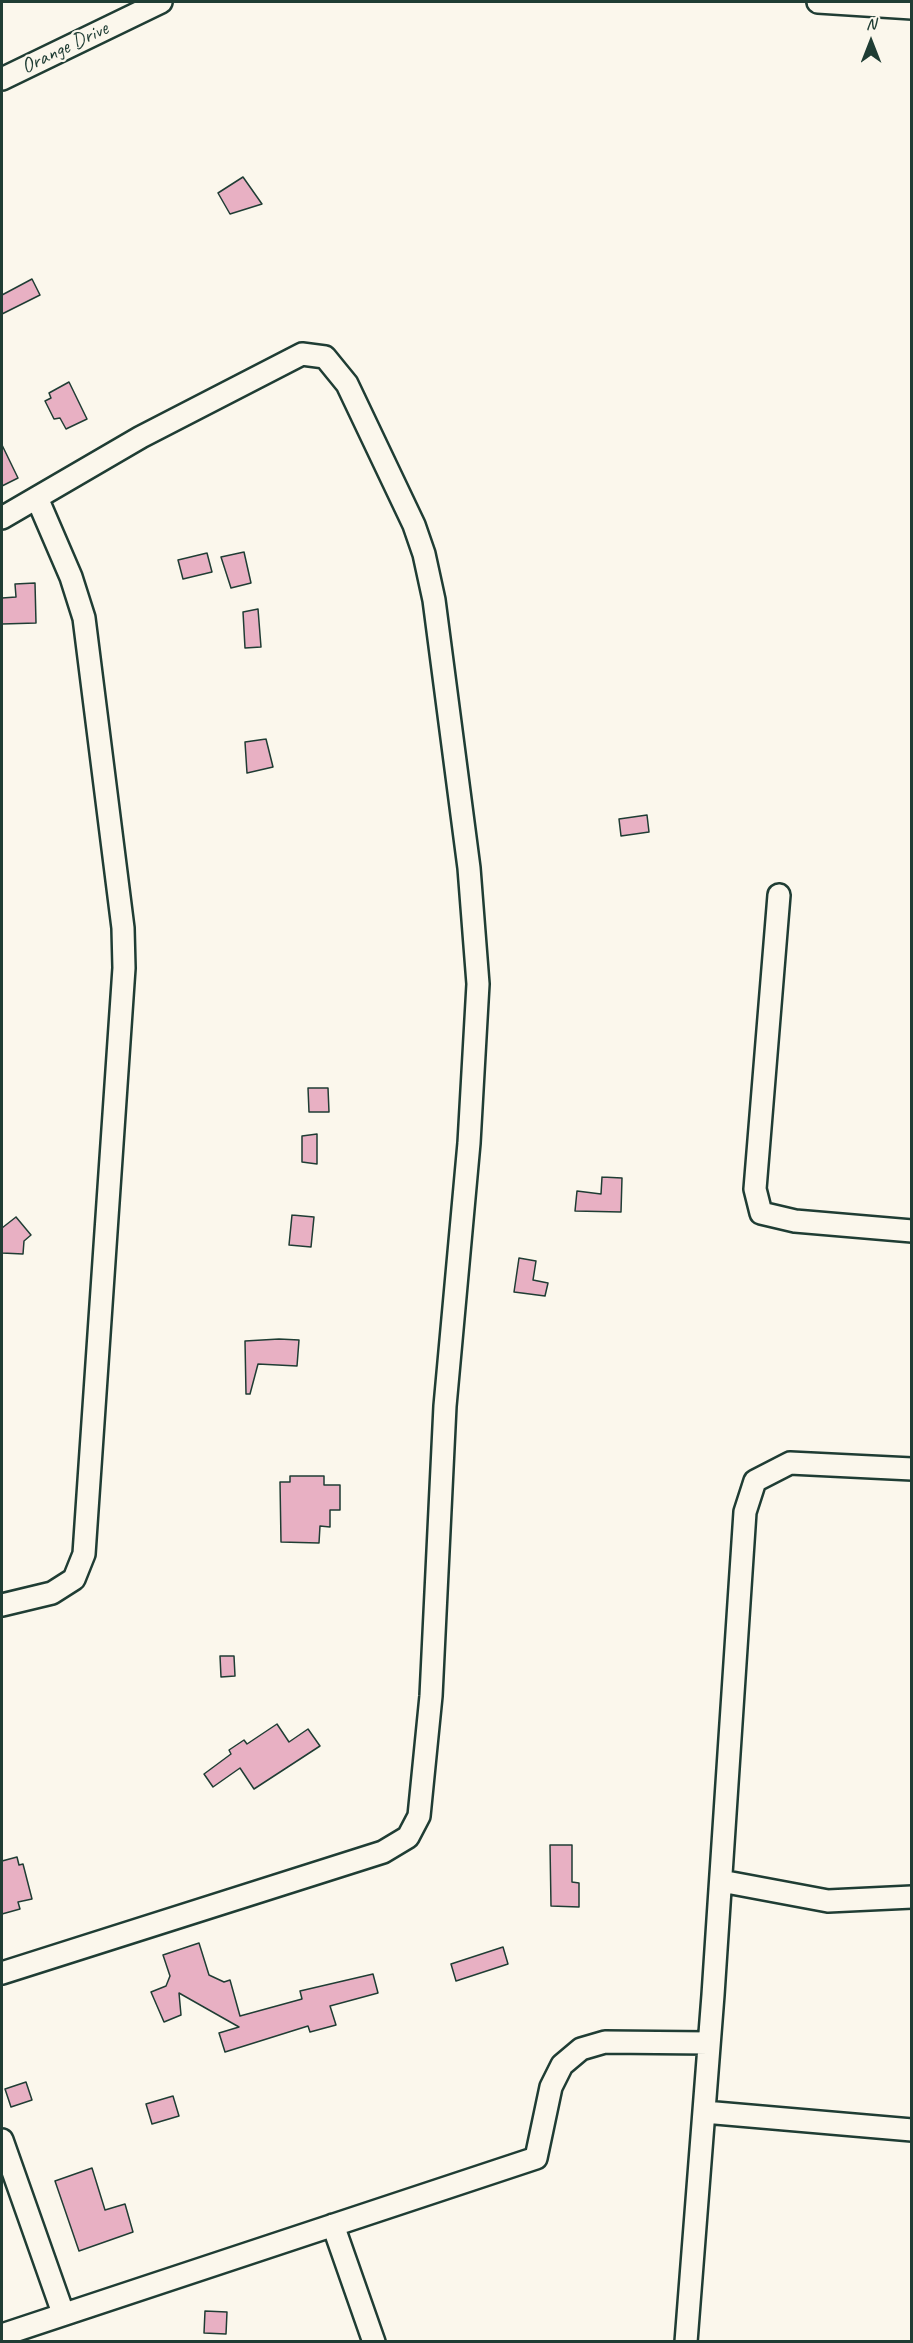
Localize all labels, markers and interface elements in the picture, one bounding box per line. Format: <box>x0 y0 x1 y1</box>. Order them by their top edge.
north arrow <box>841 12 901 72</box>
text: N <box>866 14 876 34</box>
street label: Orange Drive <box>17 16 113 80</box>

